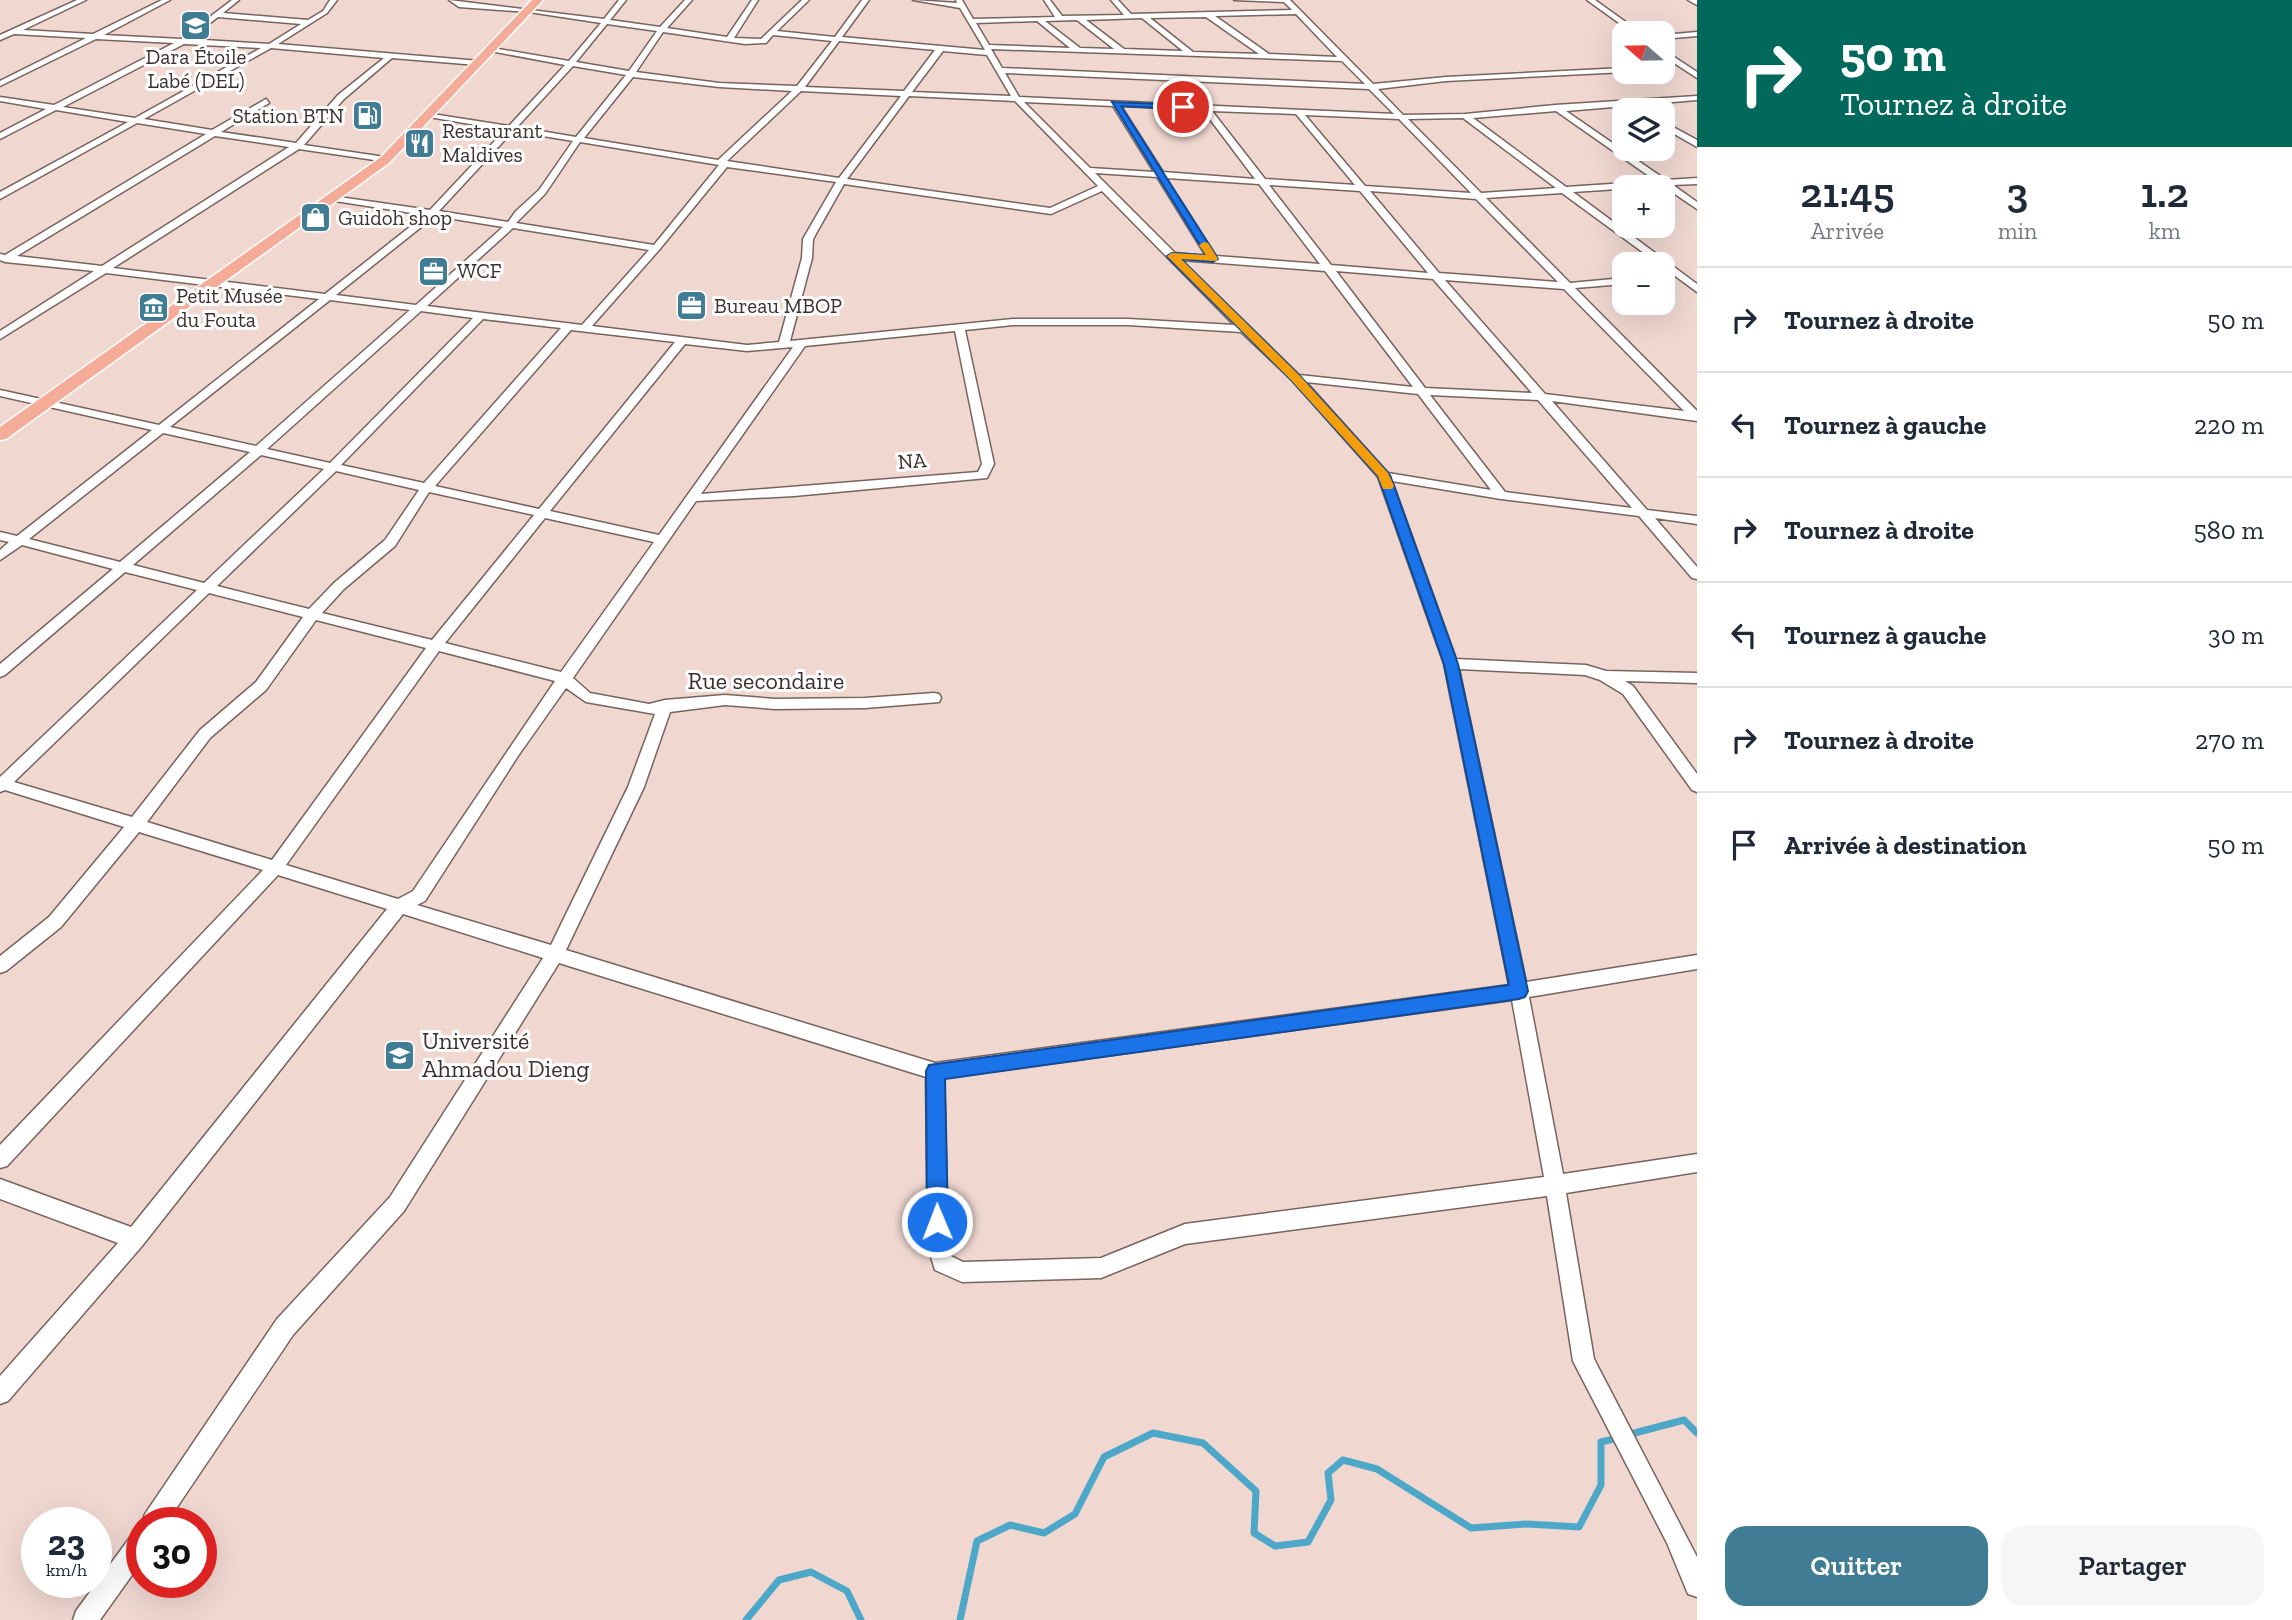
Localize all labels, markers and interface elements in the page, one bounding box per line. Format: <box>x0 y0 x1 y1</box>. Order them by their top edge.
school or university icon: Dara Étoile Labé (DEL) <box>179 8 213 42</box>
north arrow <box>1612 21 1675 84</box>
map controls <box>1612 21 1675 315</box>
text: 50 m <box>1840 25 1946 84</box>
icon: right <box>1725 28 1816 119</box>
place label: Dara Étoile Labé (DEL) <box>146 44 247 93</box>
pin <box>1153 77 1213 137</box>
text: Tournez à droite <box>1840 85 2067 123</box>
icon: arrive <box>1164 88 1202 126</box>
button: layers <box>1612 98 1675 161</box>
fuel station icon: Station BTN <box>350 99 384 133</box>
place label: Station BTN <box>232 103 344 128</box>
place label: Restaurant Maldives <box>442 118 542 167</box>
restaurant icon: Restaurant Maldives <box>402 126 436 160</box>
text: 21:45 <box>1800 167 1894 218</box>
text: 3 <box>2007 167 2028 218</box>
text: 1.2 <box>2140 167 2189 218</box>
button: + <box>1612 175 1675 238</box>
shop icon: Guidoh shop <box>298 201 332 235</box>
place label: Guidoh shop <box>338 205 452 230</box>
text: Arrivée <box>1811 217 1884 245</box>
text: min <box>1998 217 2037 245</box>
text: km <box>2149 217 2181 245</box>
button: − <box>1612 252 1675 315</box>
office icon: WCF <box>417 254 451 288</box>
place label: WCF <box>457 258 502 283</box>
place label: Petit Musée du Fouta <box>176 283 283 332</box>
office icon: Bureau MBOP <box>674 289 708 323</box>
museum icon: Petit Musée du Fouta <box>136 291 170 325</box>
place label: Bureau MBOP <box>714 293 842 318</box>
icon: right <box>1725 301 1763 339</box>
text: Tournez à droite <box>1784 304 1974 336</box>
text: 50 m <box>2207 304 2264 336</box>
icon: left <box>1725 406 1763 444</box>
text: Tournez à gauche <box>1784 409 1986 441</box>
text: 220 m <box>2194 409 2264 441</box>
street label: NA <box>897 447 928 474</box>
icon: right <box>1725 511 1763 549</box>
text: Tournez à droite <box>1784 514 1974 546</box>
text: 580 m <box>2193 514 2264 546</box>
icon: left <box>1725 616 1763 654</box>
text: Tournez à gauche <box>1784 619 1986 651</box>
text: 30 m <box>2208 619 2264 651</box>
street label: Rue secondaire <box>688 666 844 695</box>
icon: right <box>1725 721 1763 759</box>
text: Tournez à droite <box>1784 724 1974 756</box>
text: 270 m <box>2195 724 2264 756</box>
icon: arrive <box>1725 826 1763 864</box>
text: Arrivée à destination <box>1784 829 2027 861</box>
text: 50 m <box>2207 829 2264 861</box>
place label: Université Ahmadou Dieng <box>422 1026 590 1083</box>
school or university icon: Université Ahmadou Dieng <box>382 1038 416 1072</box>
position arrow <box>900 1185 974 1259</box>
speed limit sign: 30 <box>126 1507 217 1598</box>
text: 23 <box>48 1522 85 1564</box>
button: Quitter <box>1725 1526 1988 1606</box>
button: Partager <box>2002 1526 2264 1606</box>
text: km/h <box>46 1559 87 1581</box>

